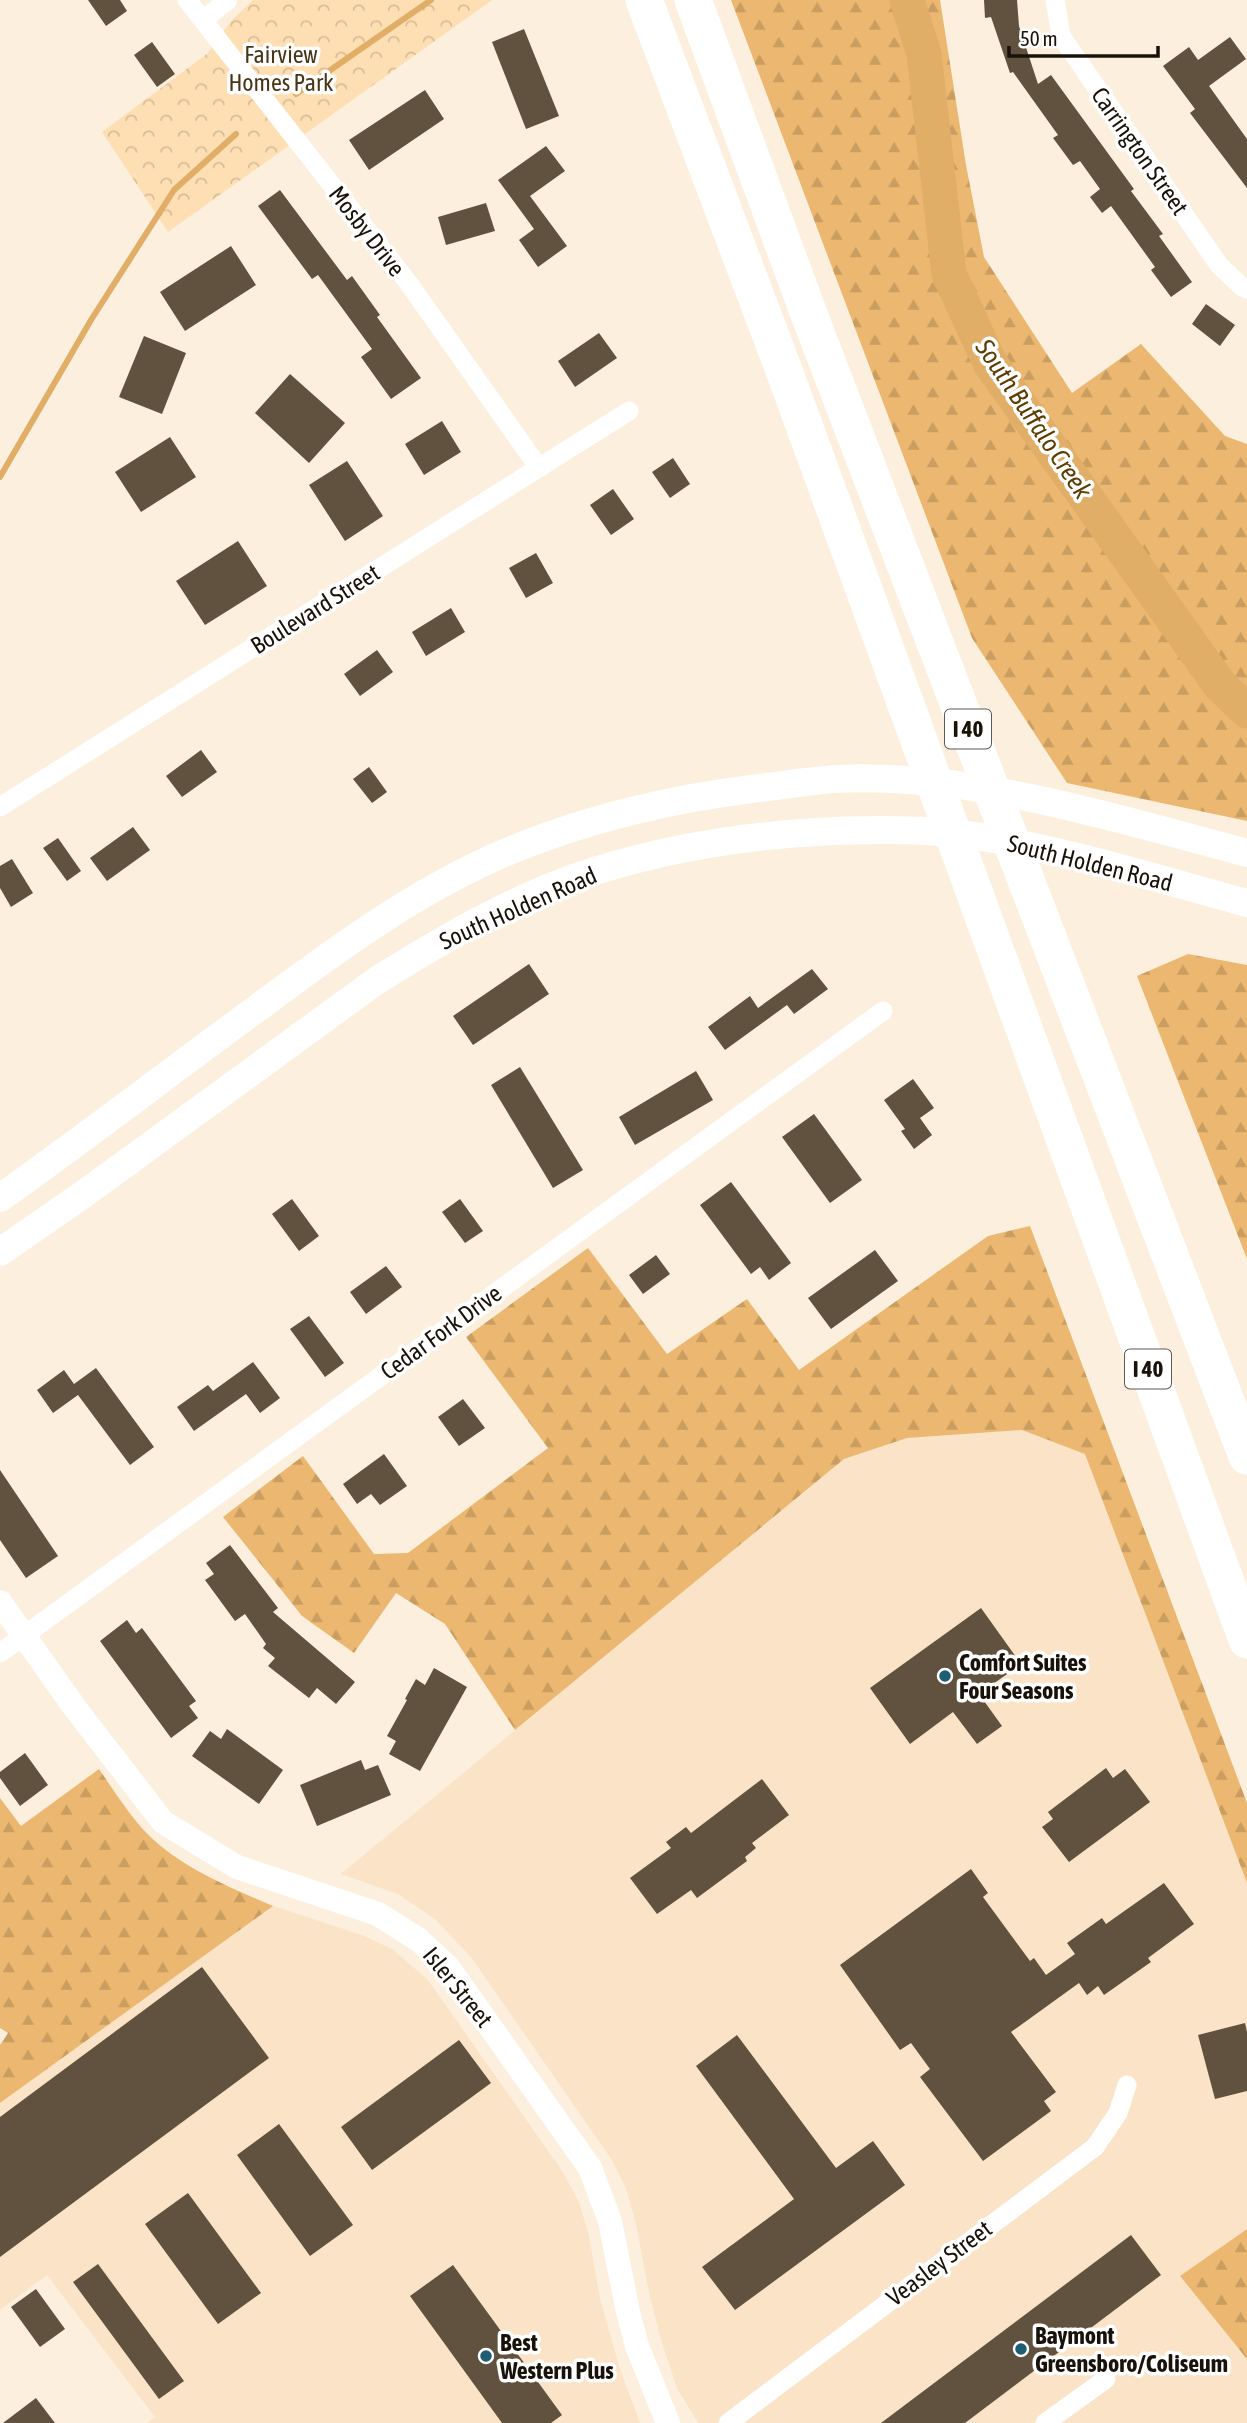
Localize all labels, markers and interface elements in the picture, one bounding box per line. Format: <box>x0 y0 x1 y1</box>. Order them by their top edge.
scale bar <box>1009 14 1158 58</box>
text: 50 m <box>1020 26 1058 50</box>
park label: Fairview Homes Park <box>228 41 334 96</box>
street label: Carrington Street <box>1086 82 1194 220</box>
street label: Mosby Drive <box>324 181 410 281</box>
water label: South Buffalo Creek <box>969 333 1099 505</box>
street label: Boulevard Street <box>246 559 384 659</box>
road number: I 40 <box>945 709 991 748</box>
street label: South Holden Road <box>1005 829 1175 897</box>
street label: South Holden Road <box>435 861 601 955</box>
street label: Cedar Fork Drive <box>375 1279 507 1385</box>
road number: I 40 <box>1125 1350 1171 1388</box>
place label: Comfort Suites Four Seasons <box>959 1649 1087 1704</box>
marker: Comfort Suites Four Seasons <box>937 1668 953 1684</box>
street label: Isler Street <box>418 1942 498 2032</box>
street label: Veasley Street <box>881 2215 997 2311</box>
place label: Baymont Greensboro/Coliseum <box>1035 2322 1228 2377</box>
place label: Best Western Plus <box>499 2329 614 2384</box>
marker: Baymont Greensboro/Coliseum <box>1013 2341 1029 2357</box>
marker: Best Western Plus <box>478 2348 494 2364</box>

